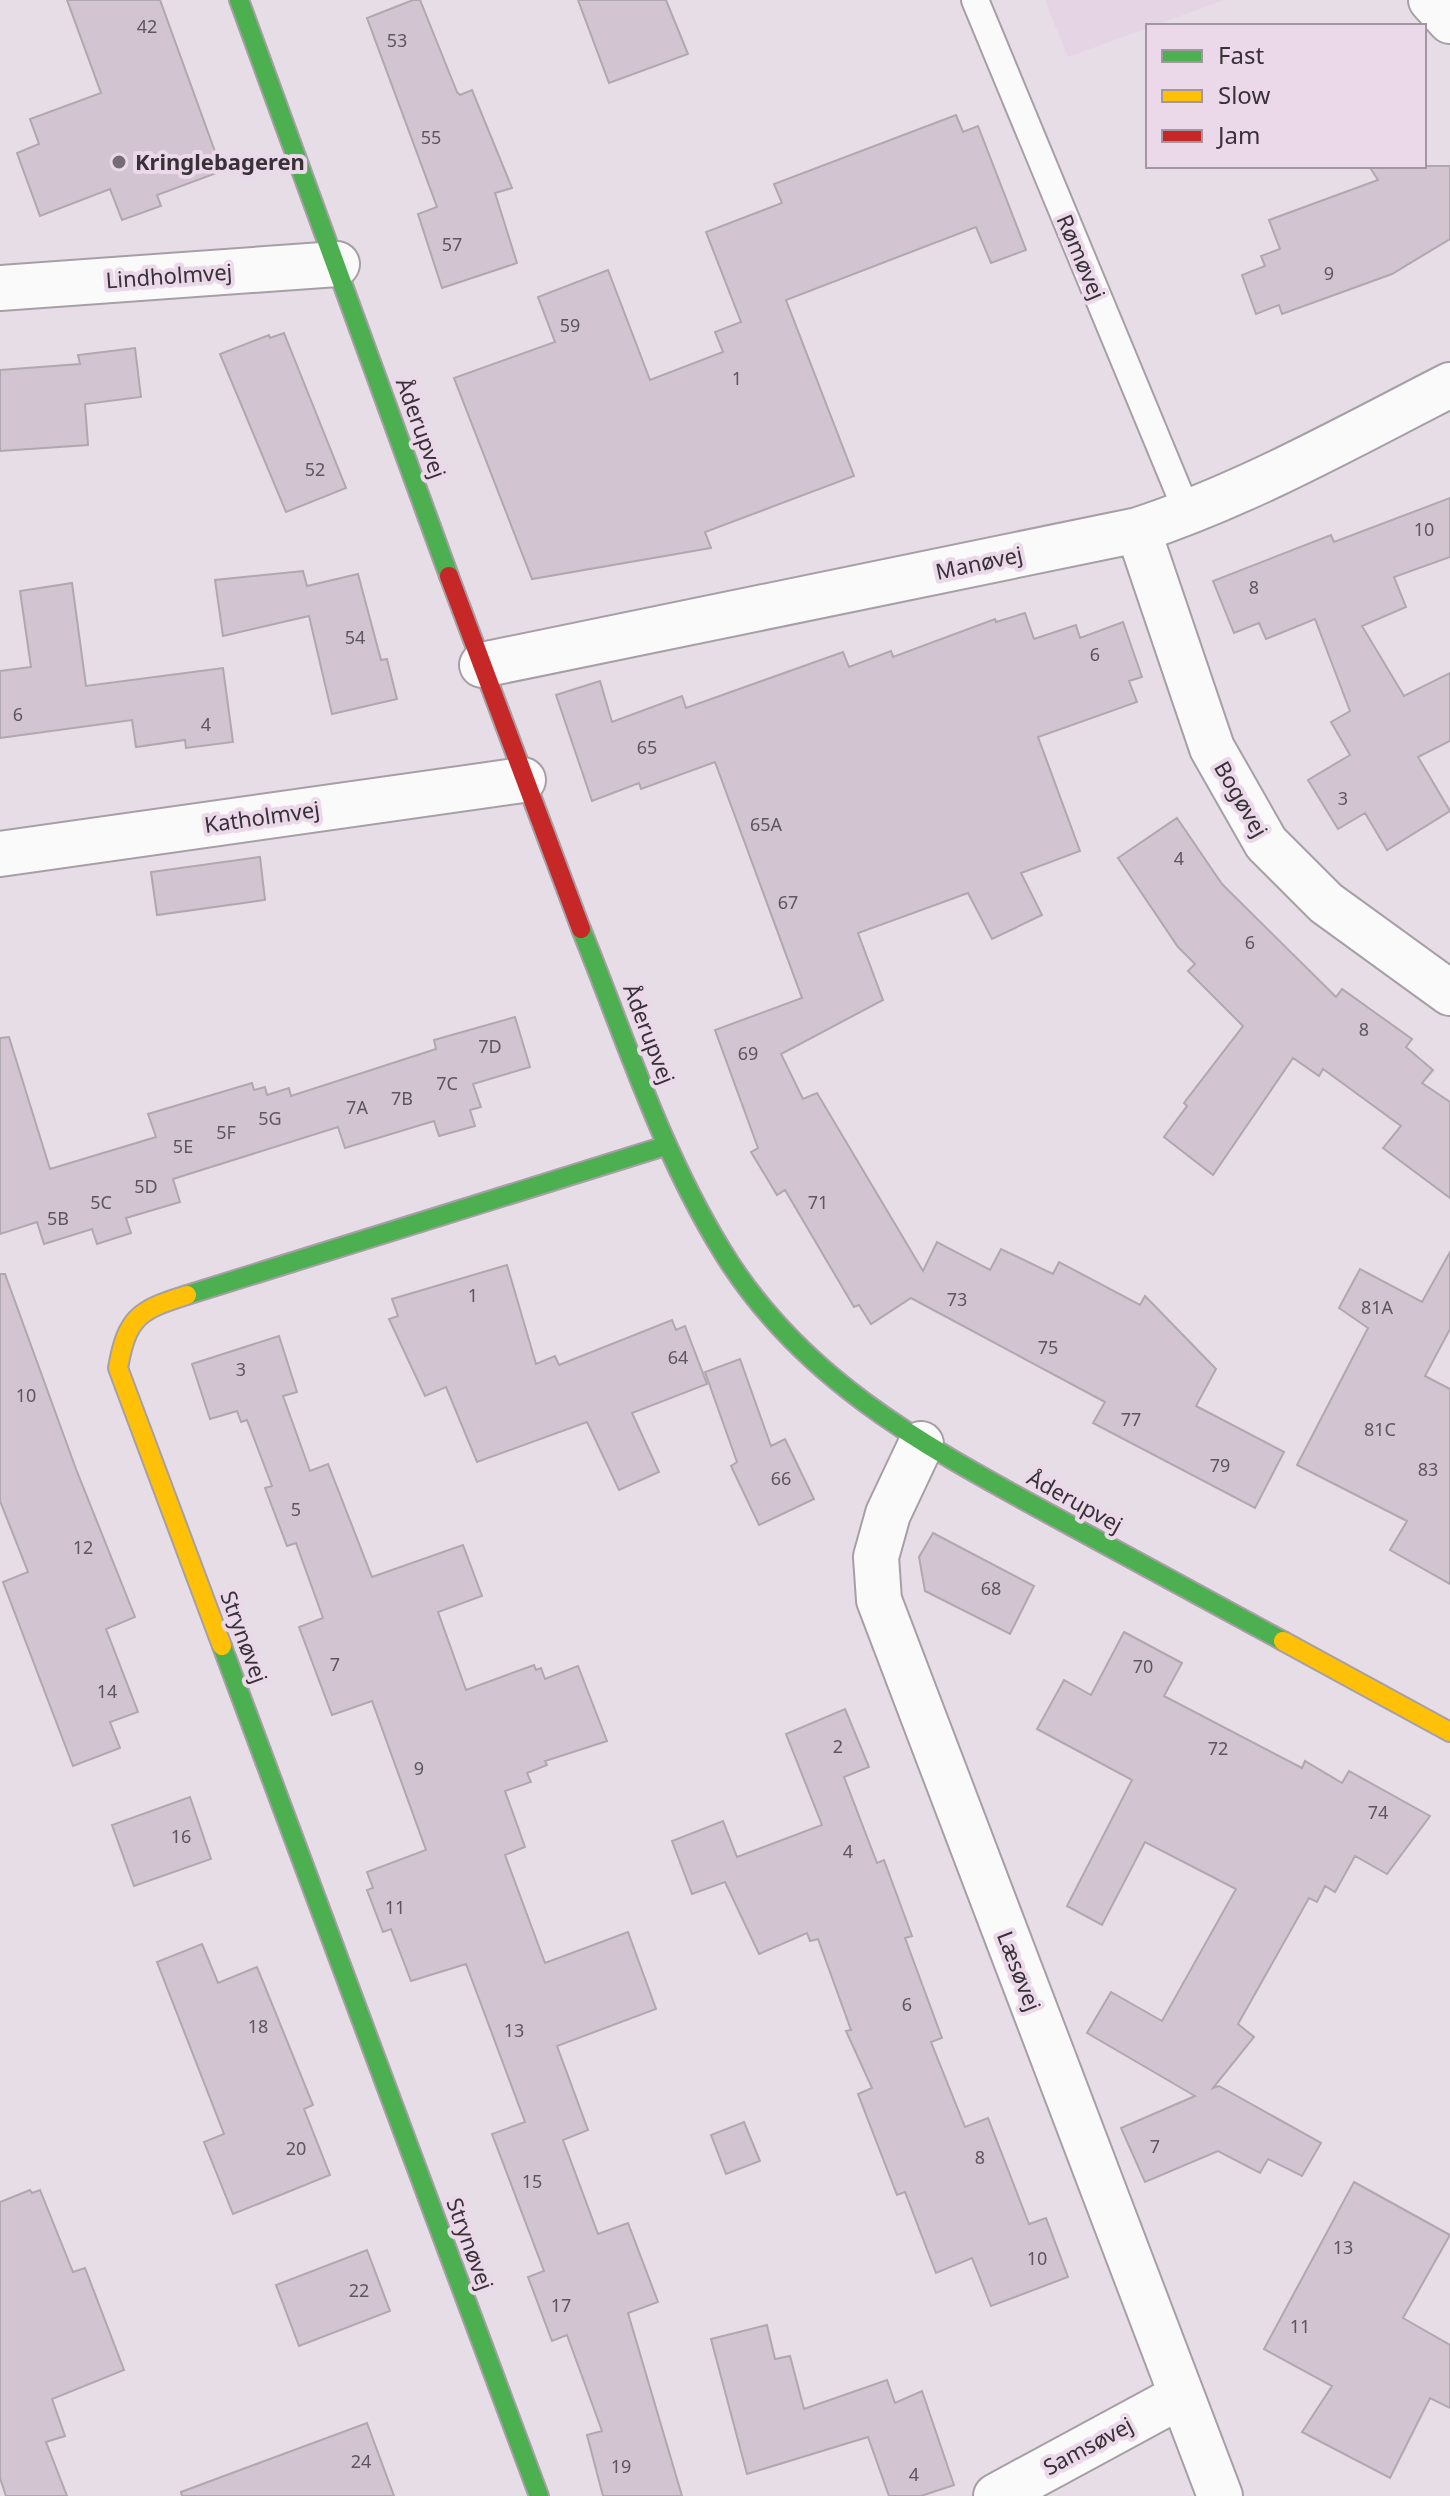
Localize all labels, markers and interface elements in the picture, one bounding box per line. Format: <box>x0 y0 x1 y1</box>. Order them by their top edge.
house number: 42 <box>137 14 157 38</box>
legend <box>1146 24 1426 168</box>
house number: 53 <box>387 28 407 52</box>
text: Fast <box>1218 38 1264 71</box>
text: Slow <box>1218 78 1270 111</box>
text: Jam <box>1216 118 1260 151</box>
house number: 55 <box>421 125 441 149</box>
place label: Kringlebageren <box>135 146 305 176</box>
marker: Kringlebageren <box>110 153 128 171</box>
street label: Rømøvej <box>1051 209 1113 304</box>
house number: 57 <box>442 232 462 256</box>
street label: Lindholmvej <box>105 256 233 294</box>
house number: 9 <box>1324 261 1334 285</box>
house number: 59 <box>560 313 580 337</box>
house number: 1 <box>732 366 742 390</box>
street label: Åderupvej <box>390 373 454 482</box>
house number: 52 <box>305 457 325 481</box>
house number: 10 <box>1414 517 1434 541</box>
street label: Manøvej <box>933 538 1025 586</box>
house number: 8 <box>1249 575 1259 599</box>
house number: 54 <box>345 625 365 649</box>
house number: 6 <box>1090 642 1100 666</box>
house number: 6 <box>13 702 23 726</box>
house number: 4 <box>201 712 211 736</box>
house number: 65 <box>637 735 657 759</box>
street label: Bogøvej <box>1208 755 1276 842</box>
house number: 3 <box>1338 786 1348 810</box>
street label: Katholmvej <box>202 793 322 839</box>
house number: 65A <box>750 812 783 836</box>
house number: 4 <box>1174 846 1184 870</box>
house number: 67 <box>778 890 798 914</box>
house number: 6 <box>1245 930 1255 954</box>
street label: Åderupvej <box>617 979 683 1088</box>
house number: 8 <box>1359 1017 1369 1041</box>
house number: 7D <box>478 1034 502 1058</box>
house number: 69 <box>738 1041 758 1065</box>
house number: 7C <box>436 1071 458 1095</box>
house number: 7B <box>391 1086 413 1110</box>
house number: 7A <box>346 1095 368 1119</box>
house number: 5G <box>258 1106 282 1130</box>
house number: 5F <box>216 1120 236 1144</box>
house number: 5E <box>173 1134 193 1158</box>
house number: 5D <box>134 1174 158 1198</box>
house number: 5C <box>90 1190 112 1214</box>
house number: 71 <box>808 1190 828 1214</box>
house number: 5B <box>47 1206 69 1230</box>
house number: 1 <box>468 1283 478 1307</box>
house number: 73 <box>947 1287 967 1311</box>
house number: 81A <box>1361 1295 1394 1319</box>
house number: 75 <box>1038 1335 1058 1359</box>
house number: 64 <box>668 1345 688 1369</box>
house number: 3 <box>236 1357 246 1381</box>
house number: 10 <box>16 1383 36 1407</box>
house number: 77 <box>1121 1407 1141 1431</box>
house number: 81C <box>1364 1417 1396 1441</box>
house number: 79 <box>1210 1453 1230 1477</box>
house number: 83 <box>1418 1457 1438 1481</box>
street label: Åderupvej <box>1022 1462 1129 1539</box>
house number: 66 <box>771 1466 791 1490</box>
house number: 5 <box>291 1497 301 1521</box>
house number: 12 <box>73 1535 93 1559</box>
house number: 68 <box>981 1576 1001 1600</box>
street label: Strynøvej <box>214 1586 275 1687</box>
house number: 7 <box>330 1652 340 1676</box>
house number: 70 <box>1133 1654 1153 1678</box>
house number: 14 <box>97 1679 117 1703</box>
house number: 2 <box>833 1734 843 1758</box>
house number: 72 <box>1208 1736 1228 1760</box>
house number: 9 <box>414 1756 424 1780</box>
house number: 74 <box>1368 1800 1388 1824</box>
house number: 16 <box>171 1824 191 1848</box>
house number: 4 <box>843 1839 853 1863</box>
house number: 11 <box>385 1895 405 1919</box>
street label: Læsøvej <box>991 1926 1049 2015</box>
house number: 6 <box>902 1992 912 2016</box>
house number: 18 <box>248 2014 268 2038</box>
house number: 13 <box>504 2018 524 2042</box>
house number: 7 <box>1150 2134 1160 2158</box>
house number: 20 <box>286 2136 306 2160</box>
house number: 8 <box>975 2145 985 2169</box>
house number: 15 <box>522 2169 542 2193</box>
street label: Strynøvej <box>440 2193 501 2294</box>
house number: 13 <box>1333 2235 1353 2259</box>
house number: 10 <box>1027 2246 1047 2270</box>
house number: 22 <box>349 2278 369 2302</box>
house number: 17 <box>551 2293 571 2317</box>
house number: 11 <box>1290 2314 1310 2338</box>
street label: Samsøvej <box>1037 2409 1138 2481</box>
house number: 24 <box>351 2449 371 2473</box>
house number: 19 <box>611 2454 631 2478</box>
house number: 4 <box>909 2462 919 2486</box>

